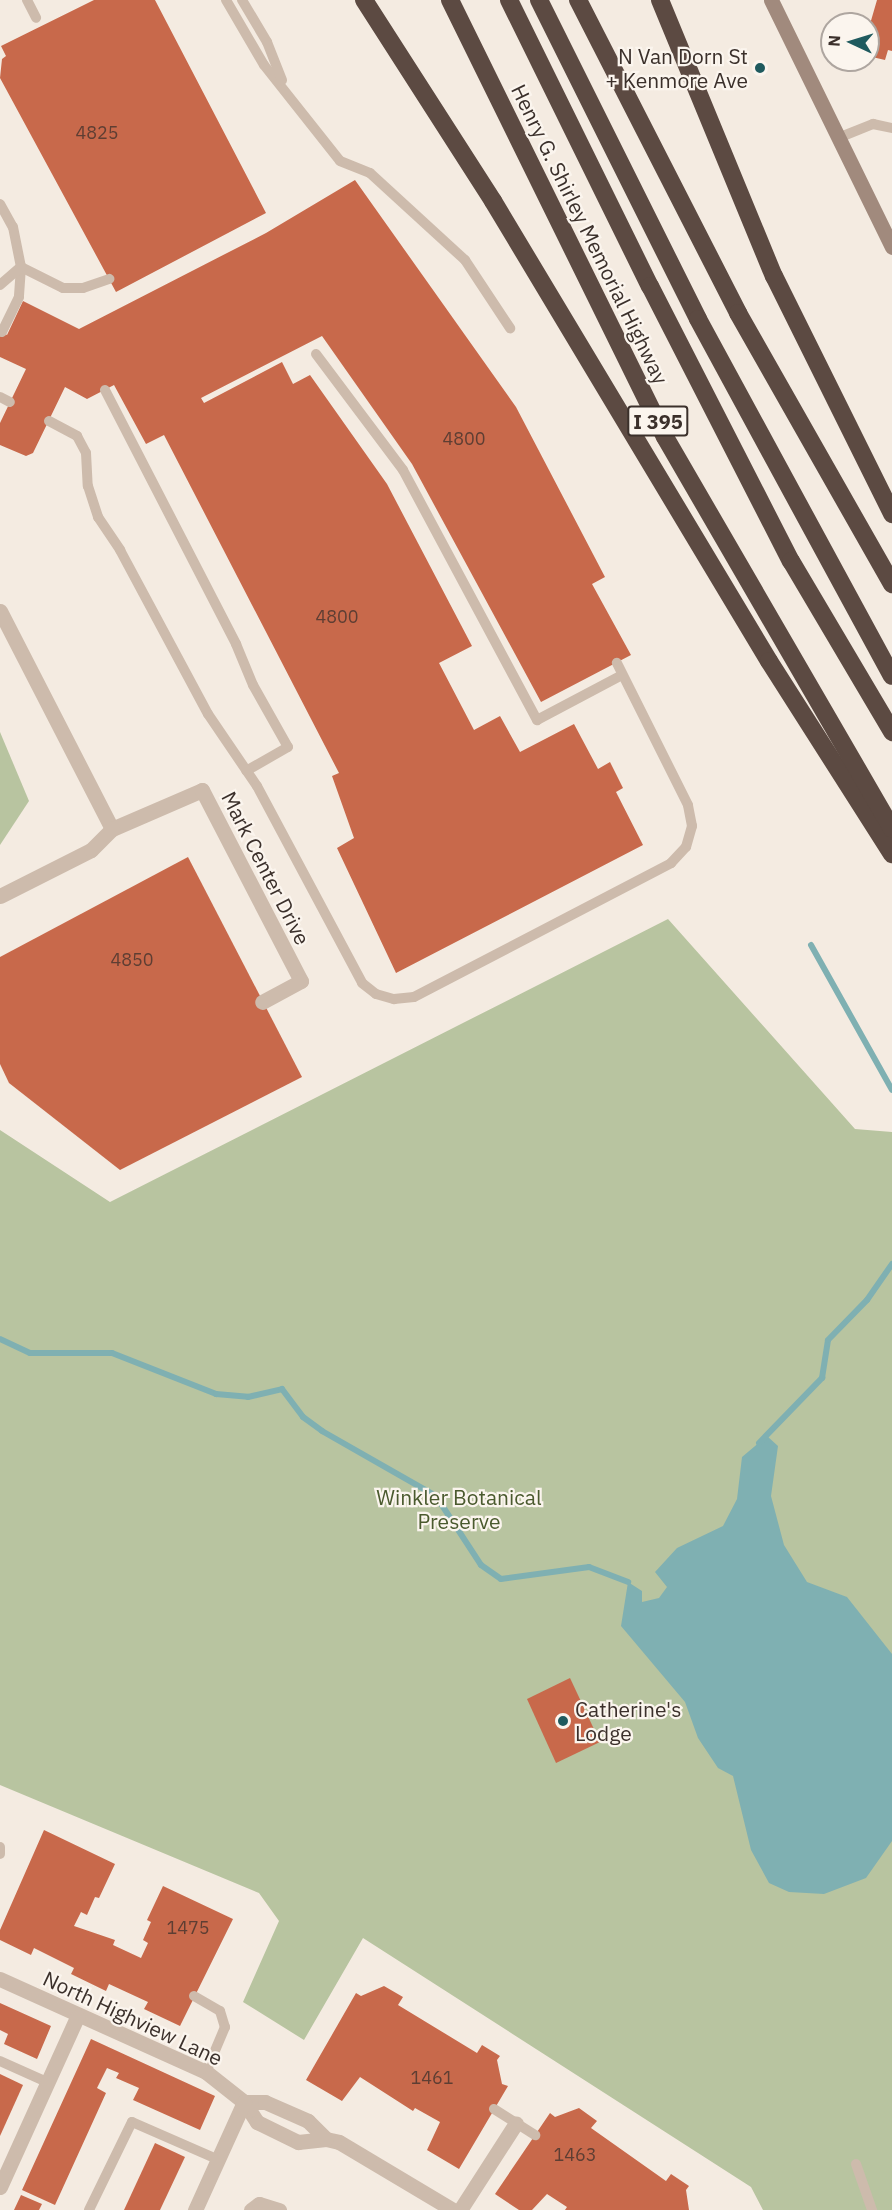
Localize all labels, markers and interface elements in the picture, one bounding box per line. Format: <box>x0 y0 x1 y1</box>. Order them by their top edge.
north arrow <box>820 12 880 72</box>
text: N <box>824 34 844 47</box>
place label: N Van Dorn St + Kenmore Ave <box>605 43 748 93</box>
marker: N Van Dorn St + Kenmore Ave <box>753 61 767 75</box>
street label: Henry G. Shirley Memorial Highway <box>506 80 674 388</box>
house number: 4825 <box>75 122 119 144</box>
road number: I 395 <box>626 404 690 438</box>
house number: 4800 <box>442 428 486 450</box>
house number: 4800 <box>315 606 359 628</box>
street label: Mark Center Drive <box>216 787 316 949</box>
house number: 4850 <box>110 949 154 971</box>
park label: Winkler Botanical Preserve <box>376 1484 542 1534</box>
place label: Catherine's Lodge <box>575 1696 681 1746</box>
marker: Catherine's Lodge <box>556 1714 570 1728</box>
house number: 1475 <box>166 1917 210 1939</box>
street label: North Highview Lane <box>39 1965 227 2071</box>
house number: 1461 <box>410 2067 454 2089</box>
house number: 1463 <box>553 2144 597 2166</box>

